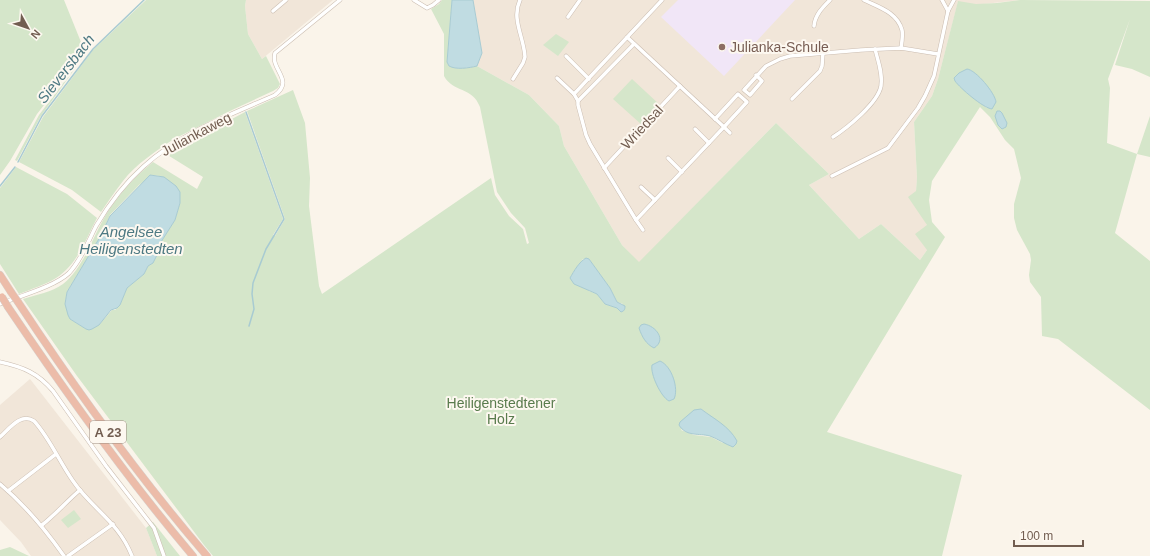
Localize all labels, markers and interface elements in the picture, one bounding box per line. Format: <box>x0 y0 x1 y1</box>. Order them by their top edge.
north arrow <box>8 8 48 48</box>
text: N <box>28 28 43 41</box>
water label: Sieversbach <box>33 31 98 106</box>
place label: Julianka-Schule <box>730 39 829 55</box>
marker: Julianka-Schule <box>717 42 727 52</box>
street label: Wriedsal <box>618 102 666 152</box>
street label: Juliankaweg <box>158 109 234 159</box>
water label: Angelsee Heiligenstedten <box>79 223 183 257</box>
park label: Heiligenstedtener Holz <box>447 395 556 427</box>
road number: A 23 <box>90 421 126 443</box>
scale bar <box>1014 522 1083 548</box>
text: 100 m <box>1020 529 1053 543</box>

